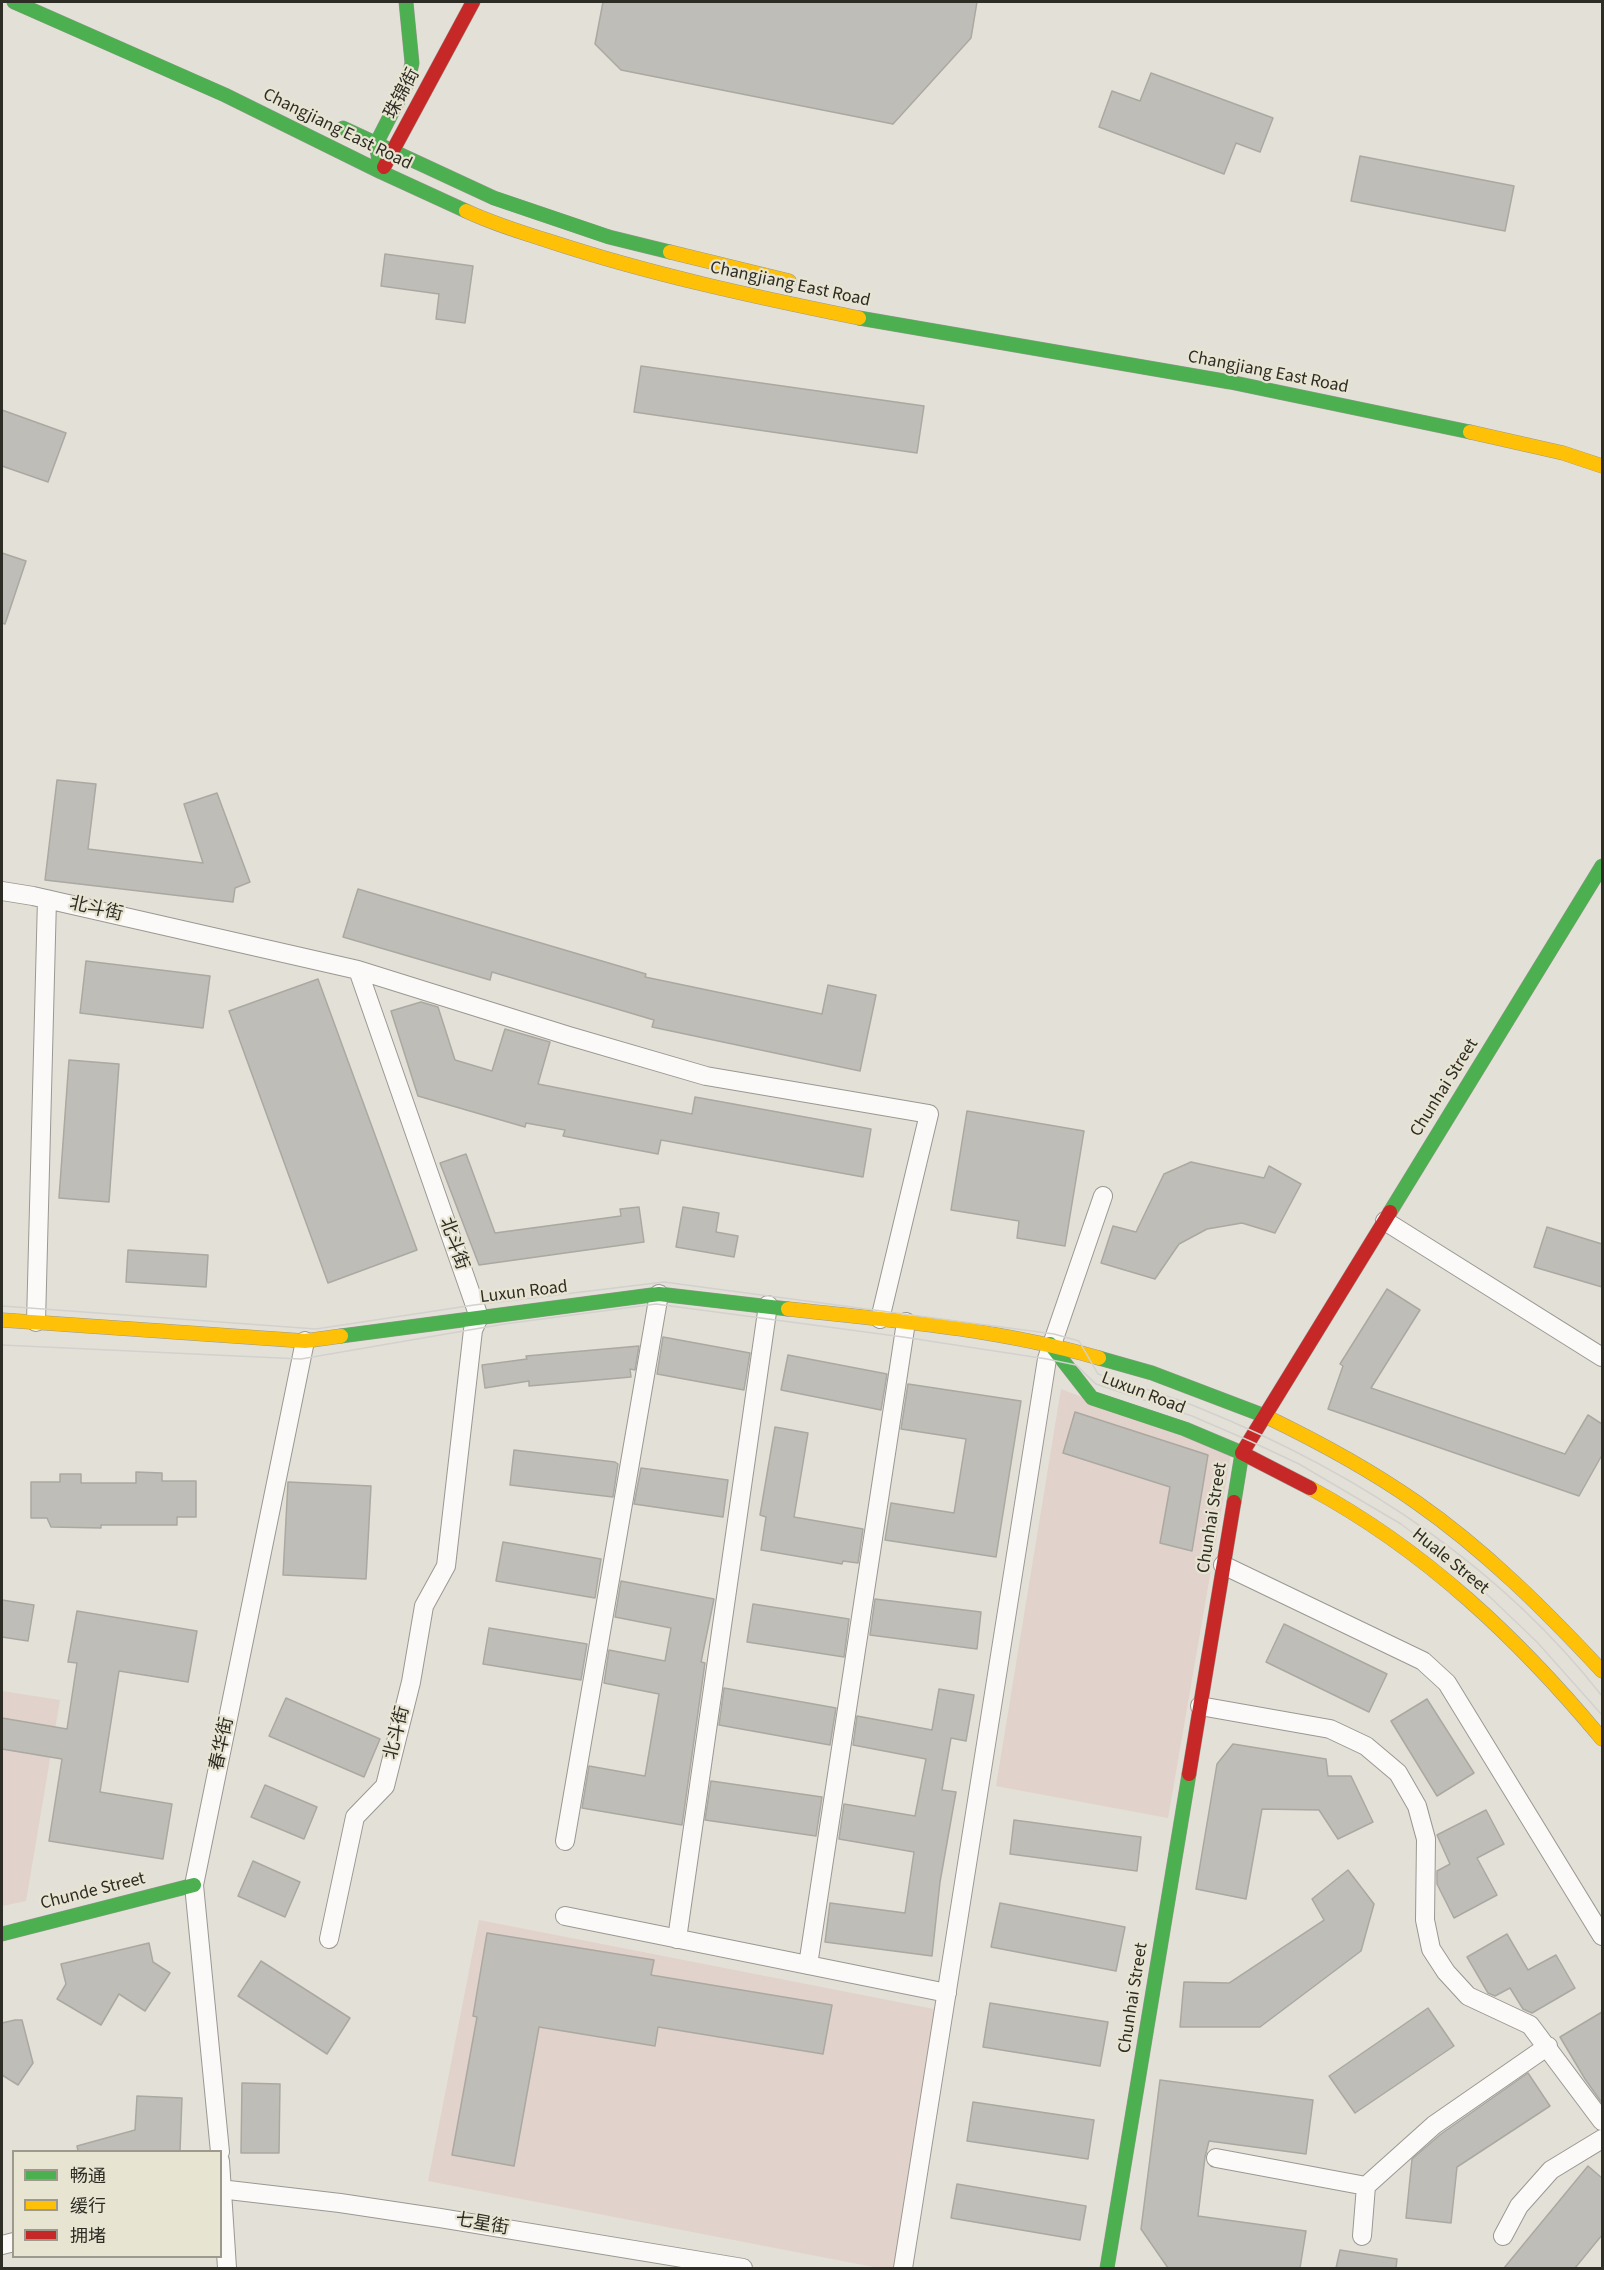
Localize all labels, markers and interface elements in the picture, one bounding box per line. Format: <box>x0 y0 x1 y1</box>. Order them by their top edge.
street label: 珠锦街 <box>381 65 425 123</box>
street label: Changjiang East Road <box>259 85 415 175</box>
street label: Changjiang East Road <box>708 257 872 313</box>
street label: Changjiang East Road <box>1186 347 1350 399</box>
street label: 北斗街 <box>67 893 125 927</box>
street label: Chunhai Street <box>1406 1035 1484 1141</box>
street label: 北斗街 <box>434 1215 472 1273</box>
street label: Luxun Road <box>479 1277 569 1309</box>
street label: Luxun Road <box>1098 1368 1188 1420</box>
street label: Chunhai Street <box>1194 1461 1232 1575</box>
street label: Huale Street <box>1407 1524 1493 1600</box>
street label: 北斗街 <box>381 1704 415 1762</box>
street label: 春华街 <box>207 1715 239 1773</box>
street label: Chunde Street <box>38 1869 148 1915</box>
street label: Chunhai Street <box>1115 1941 1153 2055</box>
legend <box>12 2150 222 2258</box>
text: 畅通 <box>70 2164 106 2189</box>
text: 缓行 <box>70 2194 106 2219</box>
street label: 七星街 <box>454 2210 510 2240</box>
text: 拥堵 <box>70 2224 106 2249</box>

